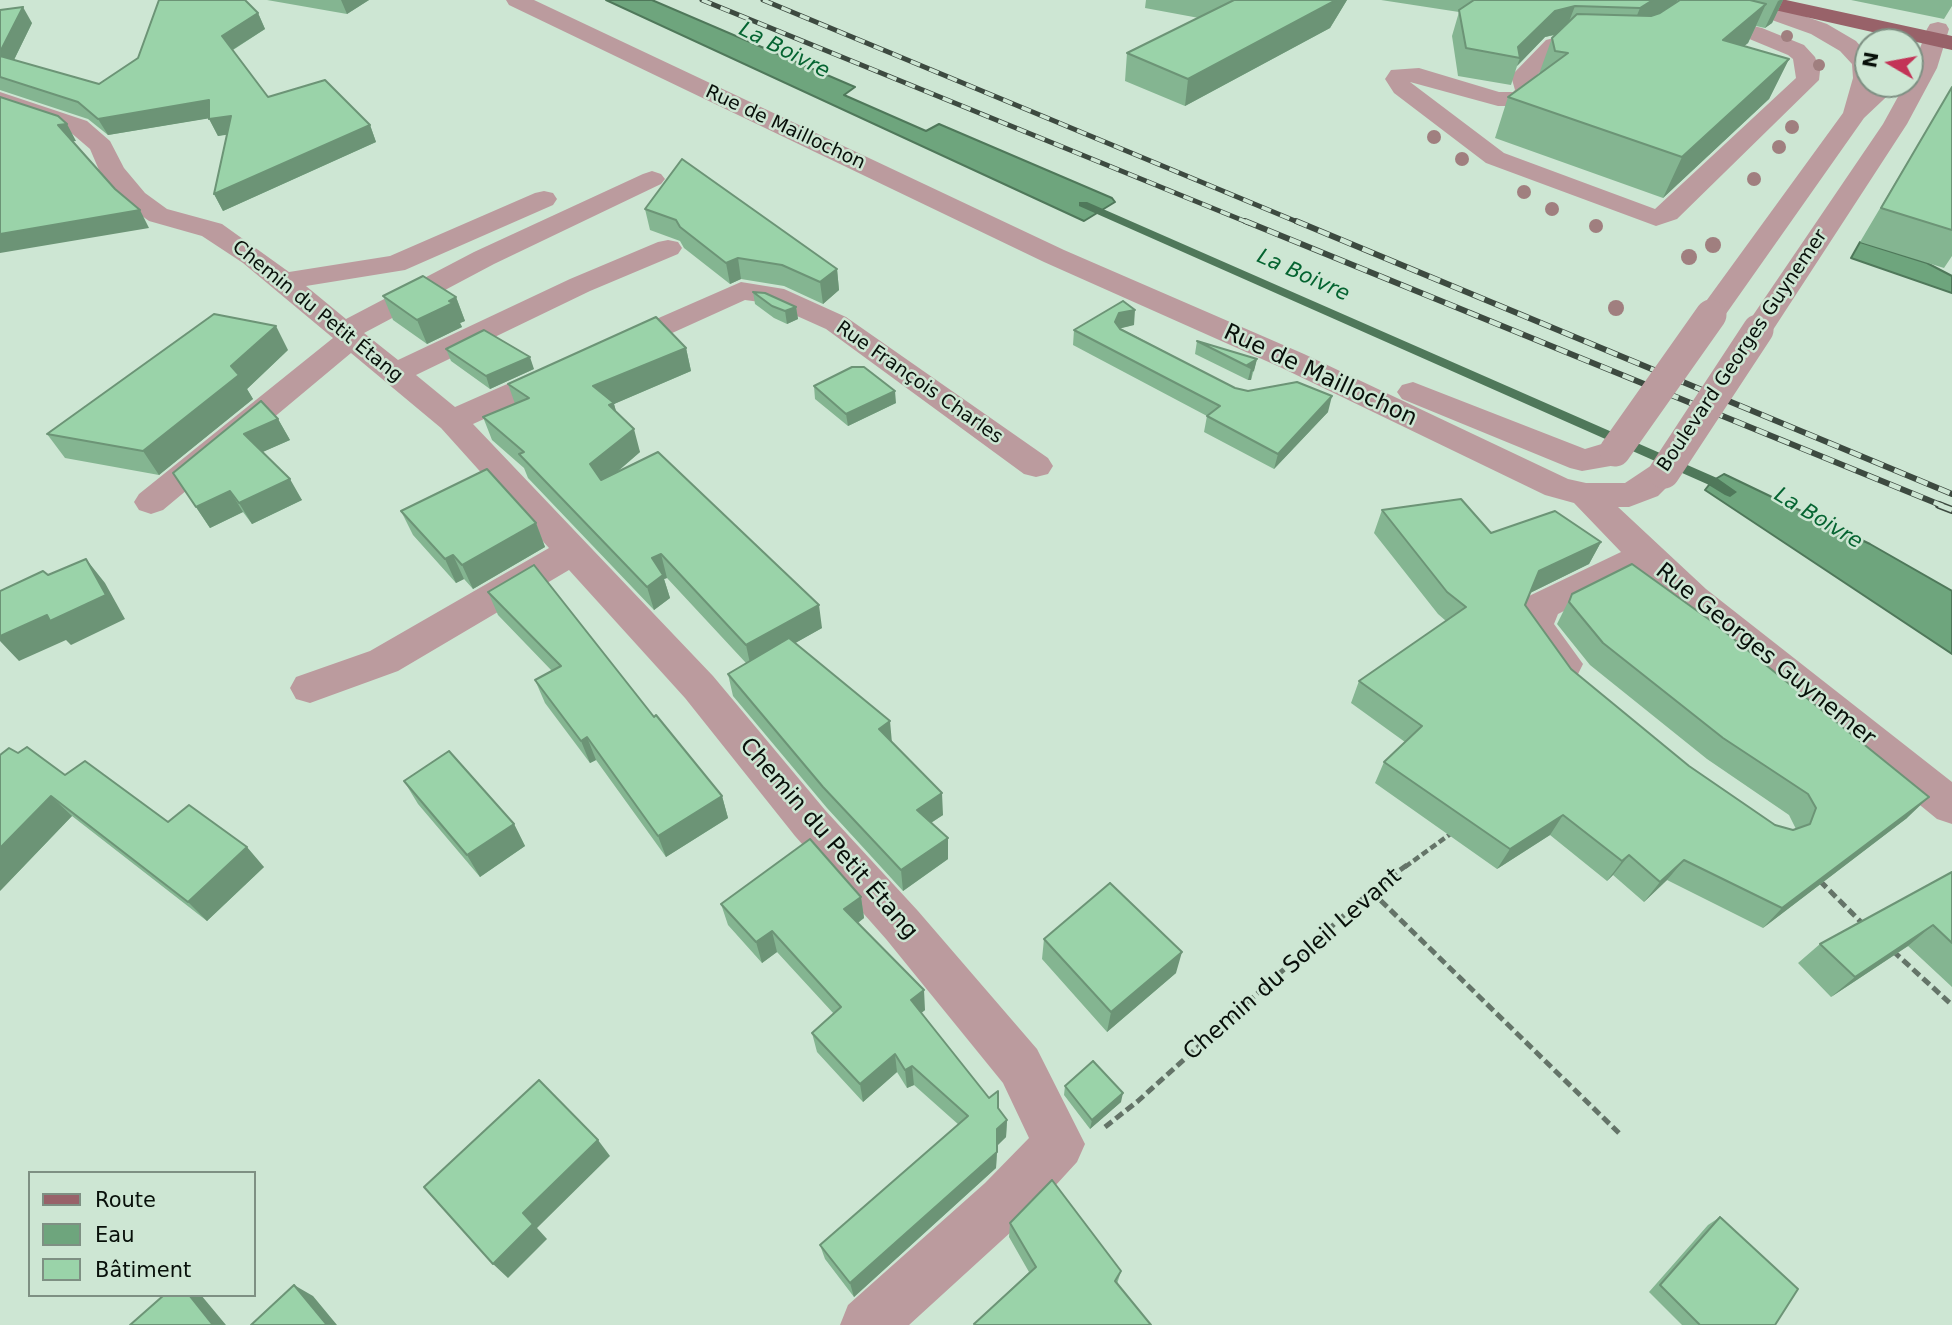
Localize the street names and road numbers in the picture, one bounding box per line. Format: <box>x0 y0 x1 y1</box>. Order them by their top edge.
street label: Rue de Maillochon <box>702 81 868 175</box>
street label: Boulevard Georges Guynemer <box>1653 226 1833 476</box>
street label: Chemin du Petit Étang <box>227 236 407 388</box>
street label: Rue François Charles <box>831 317 1007 449</box>
street label: Rue de Maillochon <box>1219 319 1421 433</box>
street label: Rue Georges Guynemer <box>1650 558 1880 752</box>
street label: Chemin du Petit Étang <box>733 733 923 945</box>
street label: Chemin du Soleil Levant <box>1179 863 1407 1067</box>

